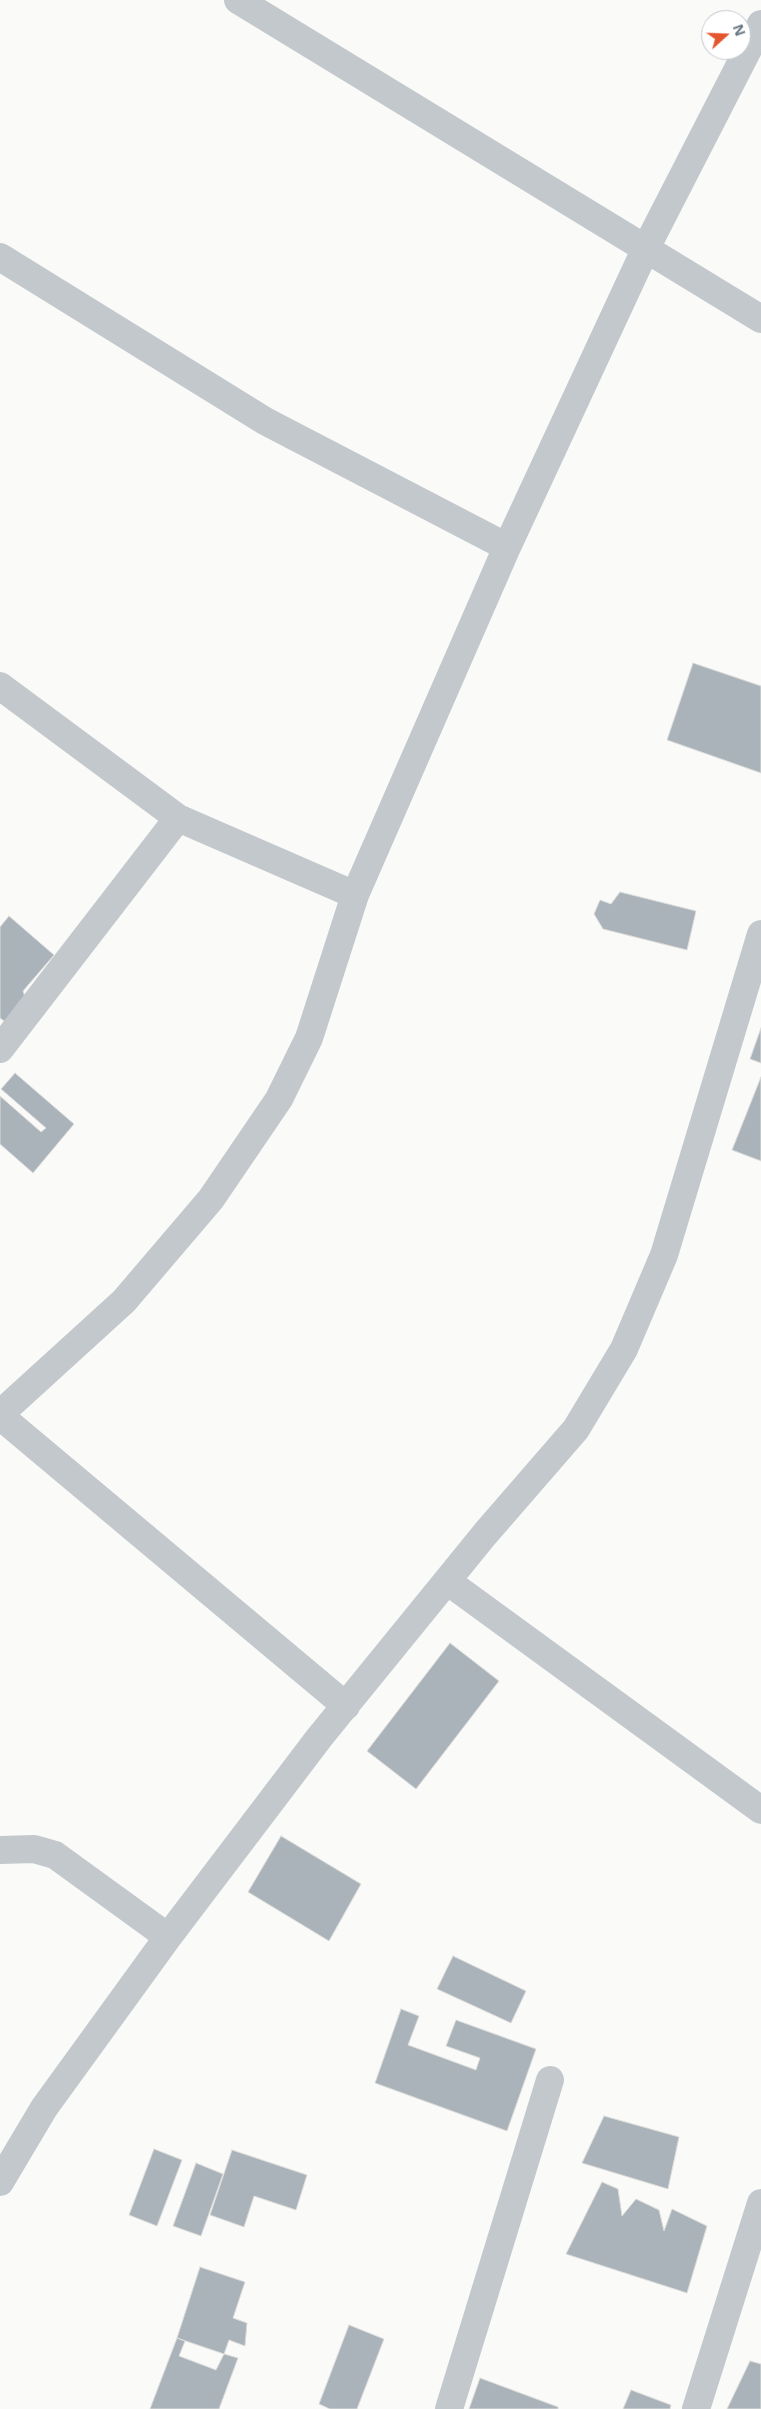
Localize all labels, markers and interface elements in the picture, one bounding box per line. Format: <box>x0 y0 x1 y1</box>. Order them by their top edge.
north arrow <box>701 10 751 60</box>
text: N <box>729 21 750 39</box>

